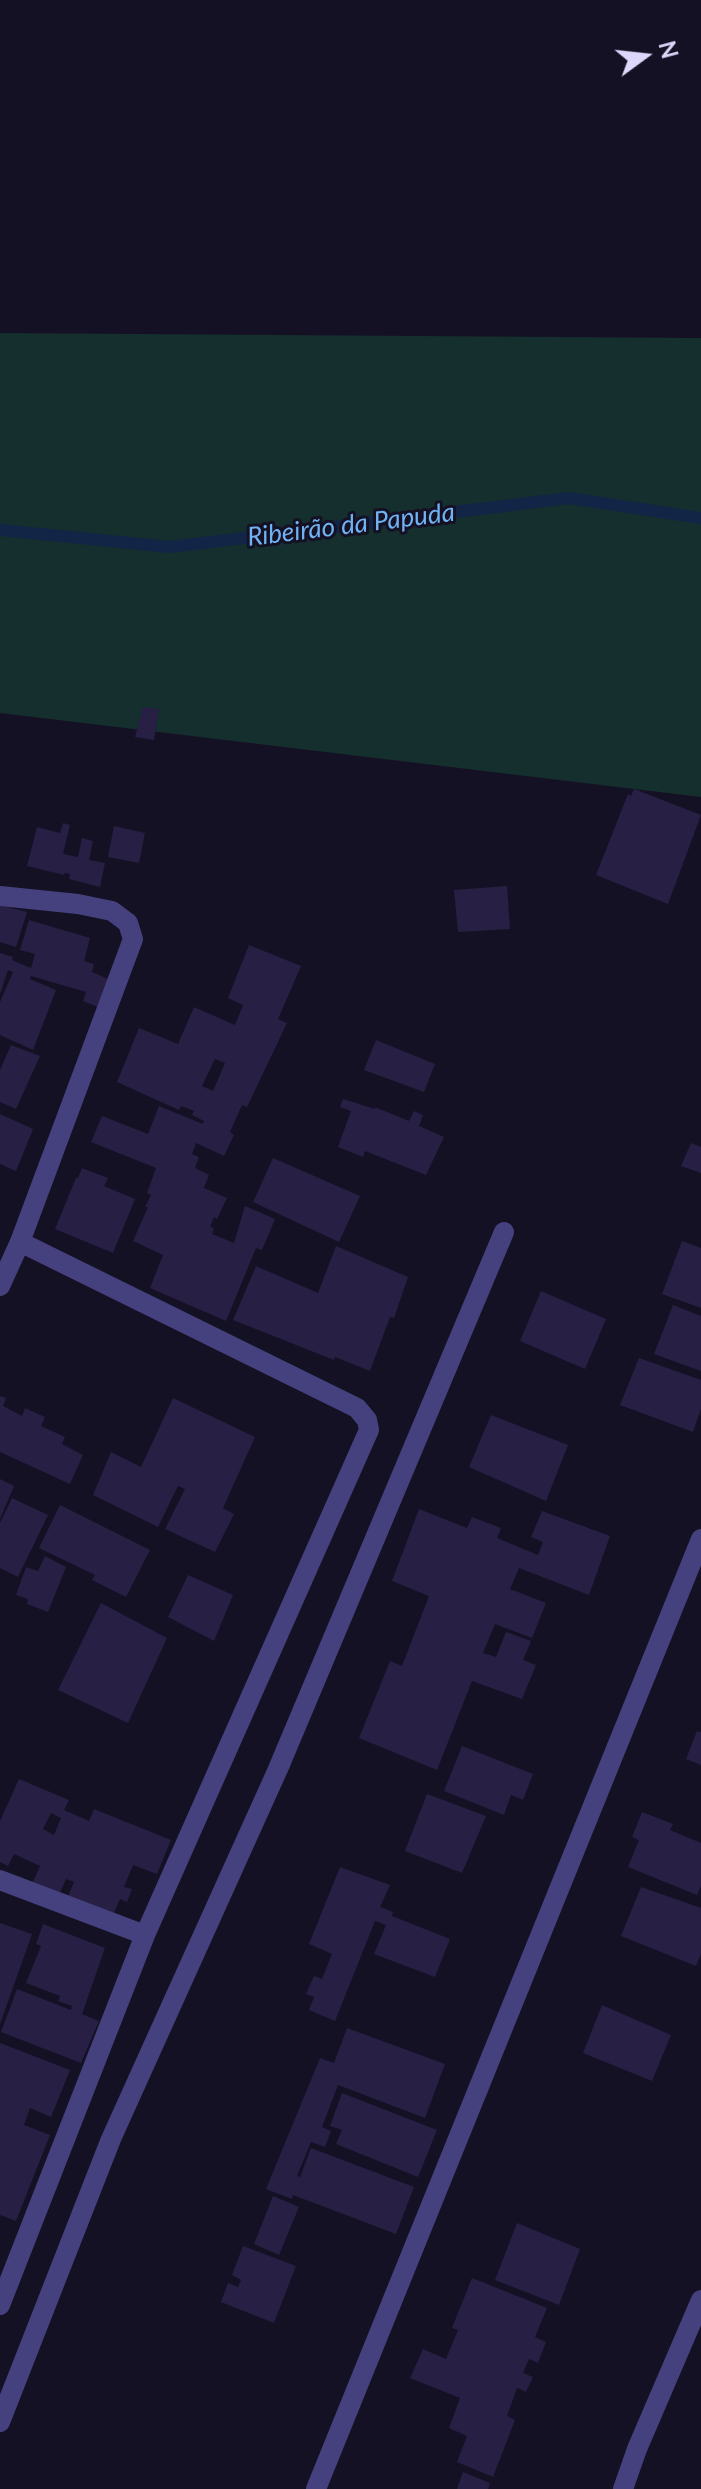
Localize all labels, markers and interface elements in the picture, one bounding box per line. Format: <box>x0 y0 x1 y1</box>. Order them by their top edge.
north arrow <box>605 16 685 96</box>
text: N <box>653 38 684 61</box>
water label: Ribeirão da Papuda <box>246 497 456 553</box>

